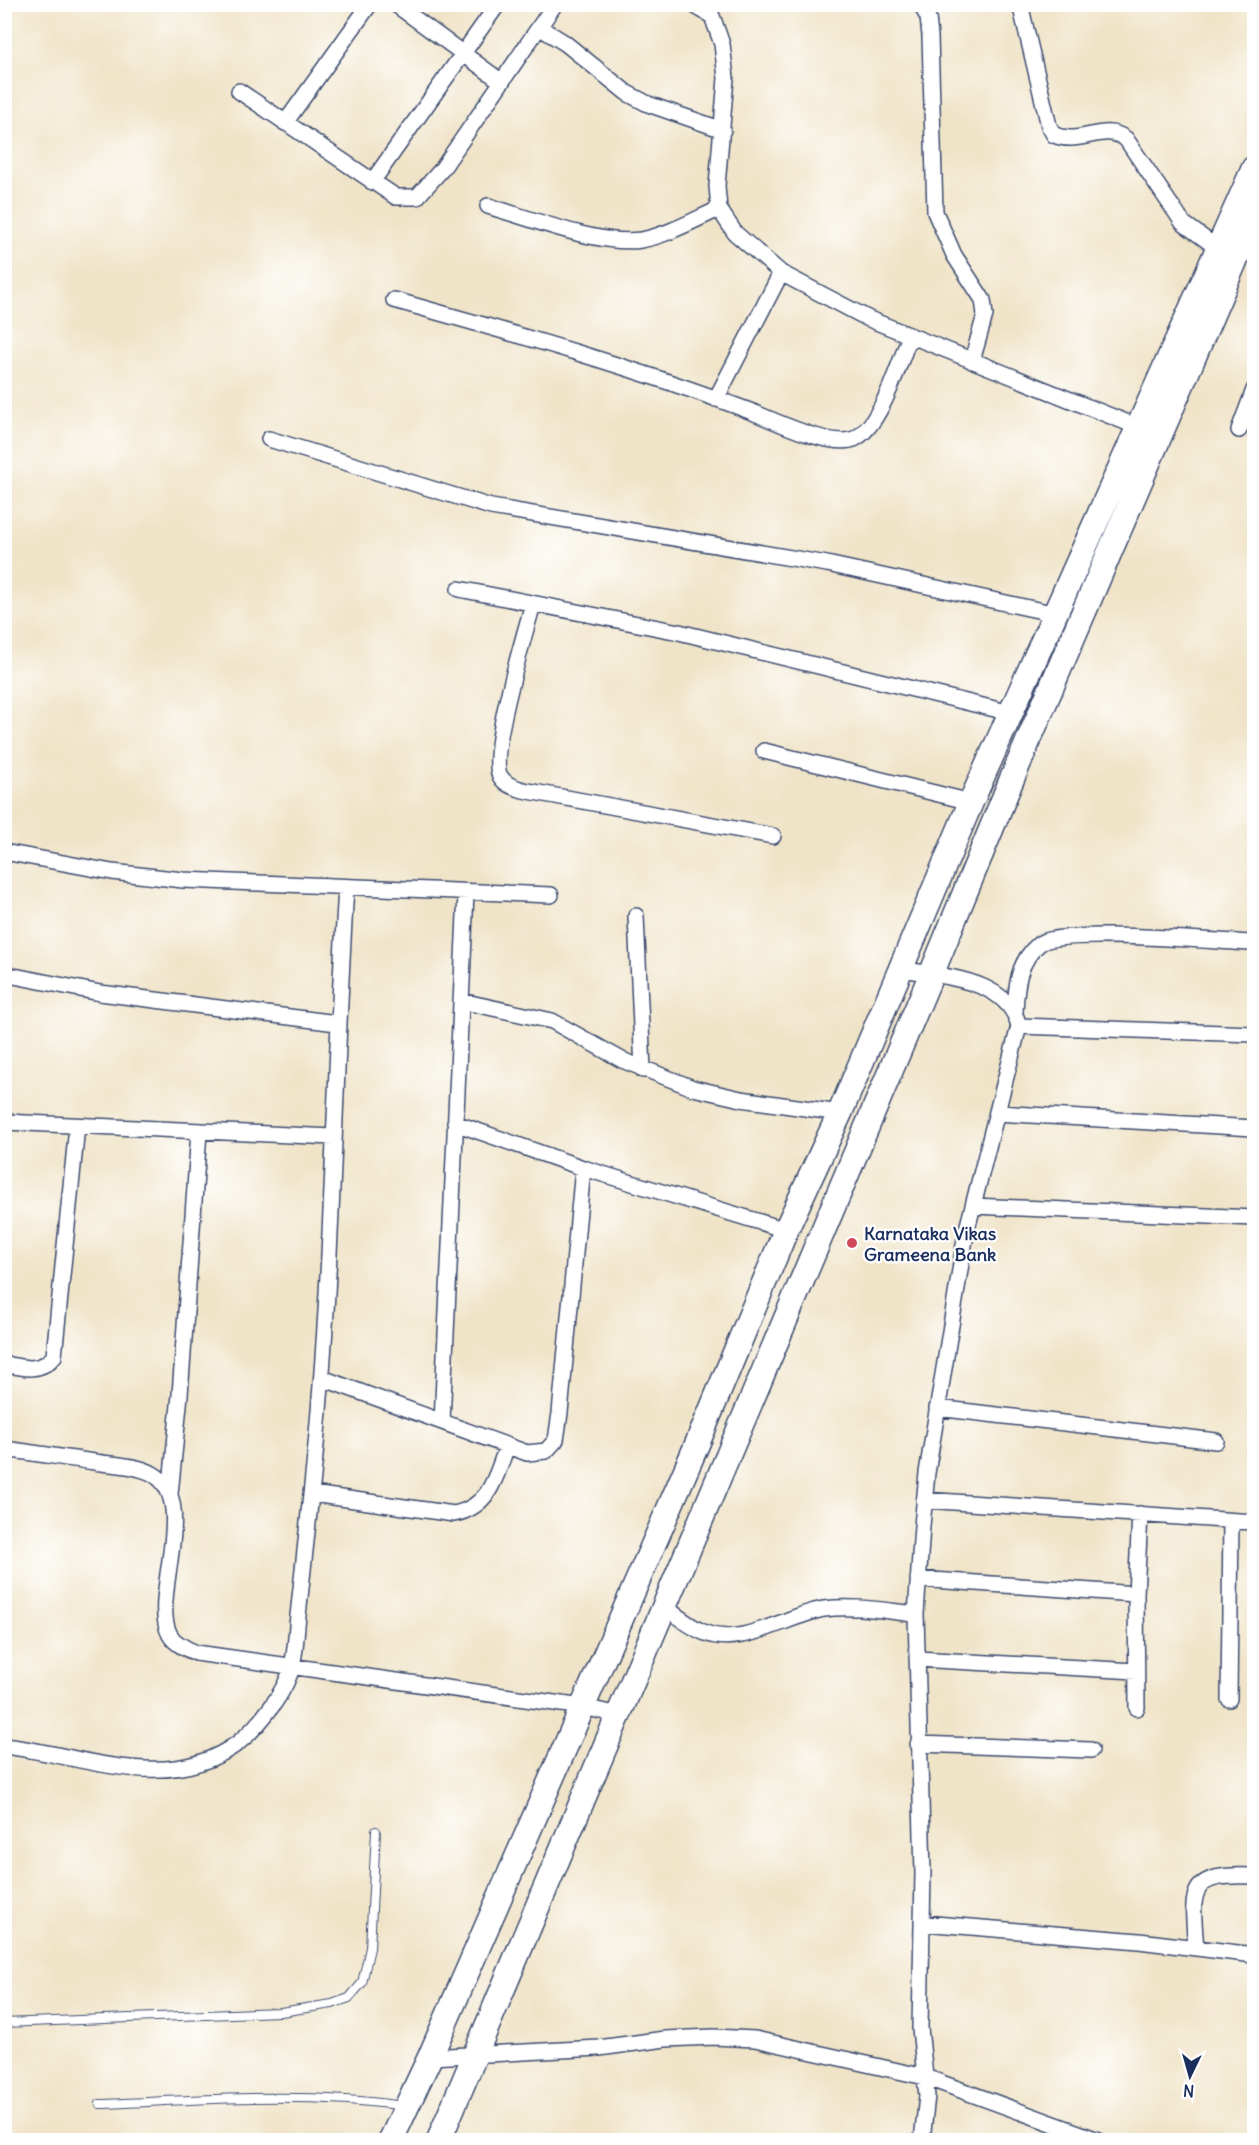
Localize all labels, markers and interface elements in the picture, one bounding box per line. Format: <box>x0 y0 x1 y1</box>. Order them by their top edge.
place label: Karnataka Vikas Grameena Bank <box>864 1222 996 1266</box>
marker: Karnataka Vikas Grameena Bank <box>845 1236 859 1250</box>
north arrow <box>1160 2046 1220 2106</box>
text: N <box>1182 2080 1195 2101</box>

